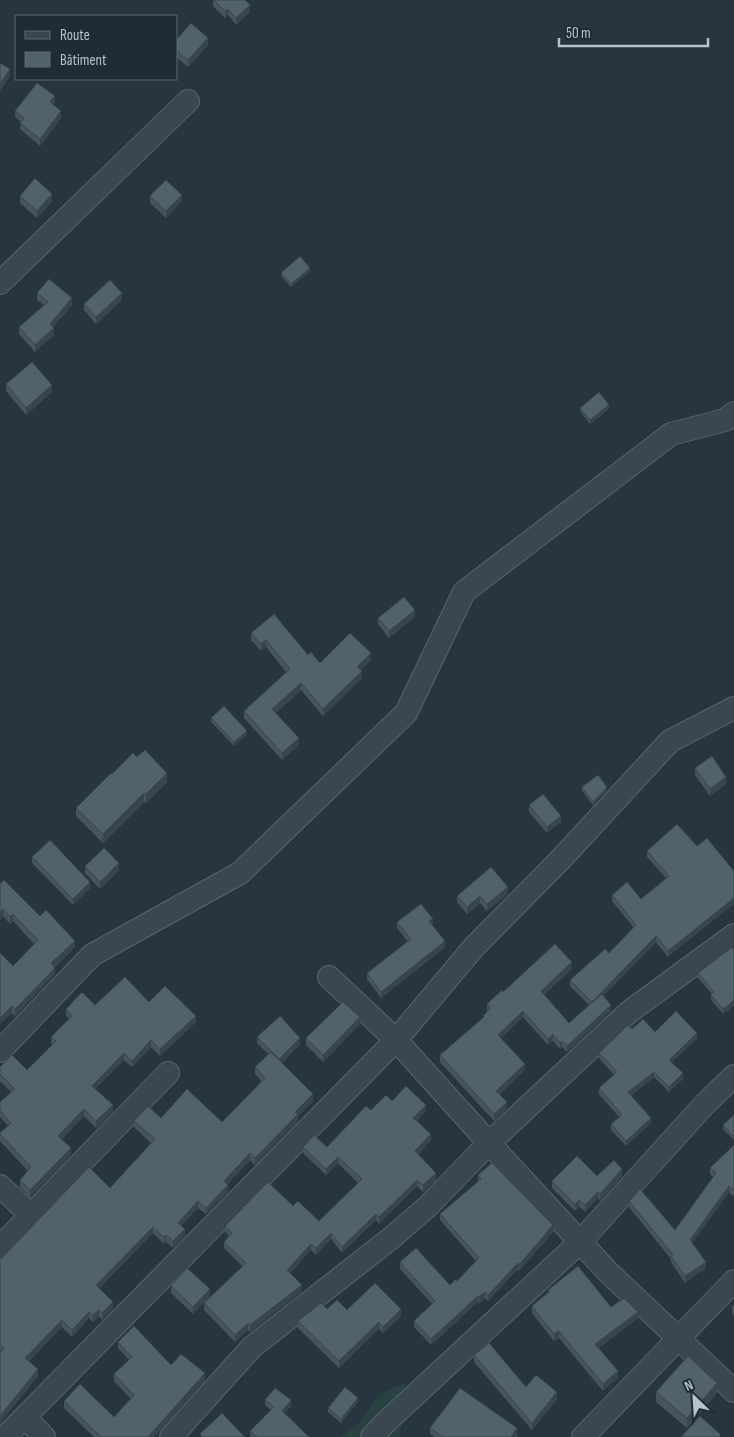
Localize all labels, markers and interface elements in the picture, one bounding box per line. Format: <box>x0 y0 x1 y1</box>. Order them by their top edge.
legend <box>15 15 178 80</box>
scale bar <box>559 15 708 47</box>
text: 50 m <box>566 24 591 43</box>
text: Route <box>60 26 90 45</box>
text: Bâtiment <box>60 51 107 70</box>
north arrow <box>669 1372 719 1422</box>
text: N <box>682 1376 696 1395</box>

